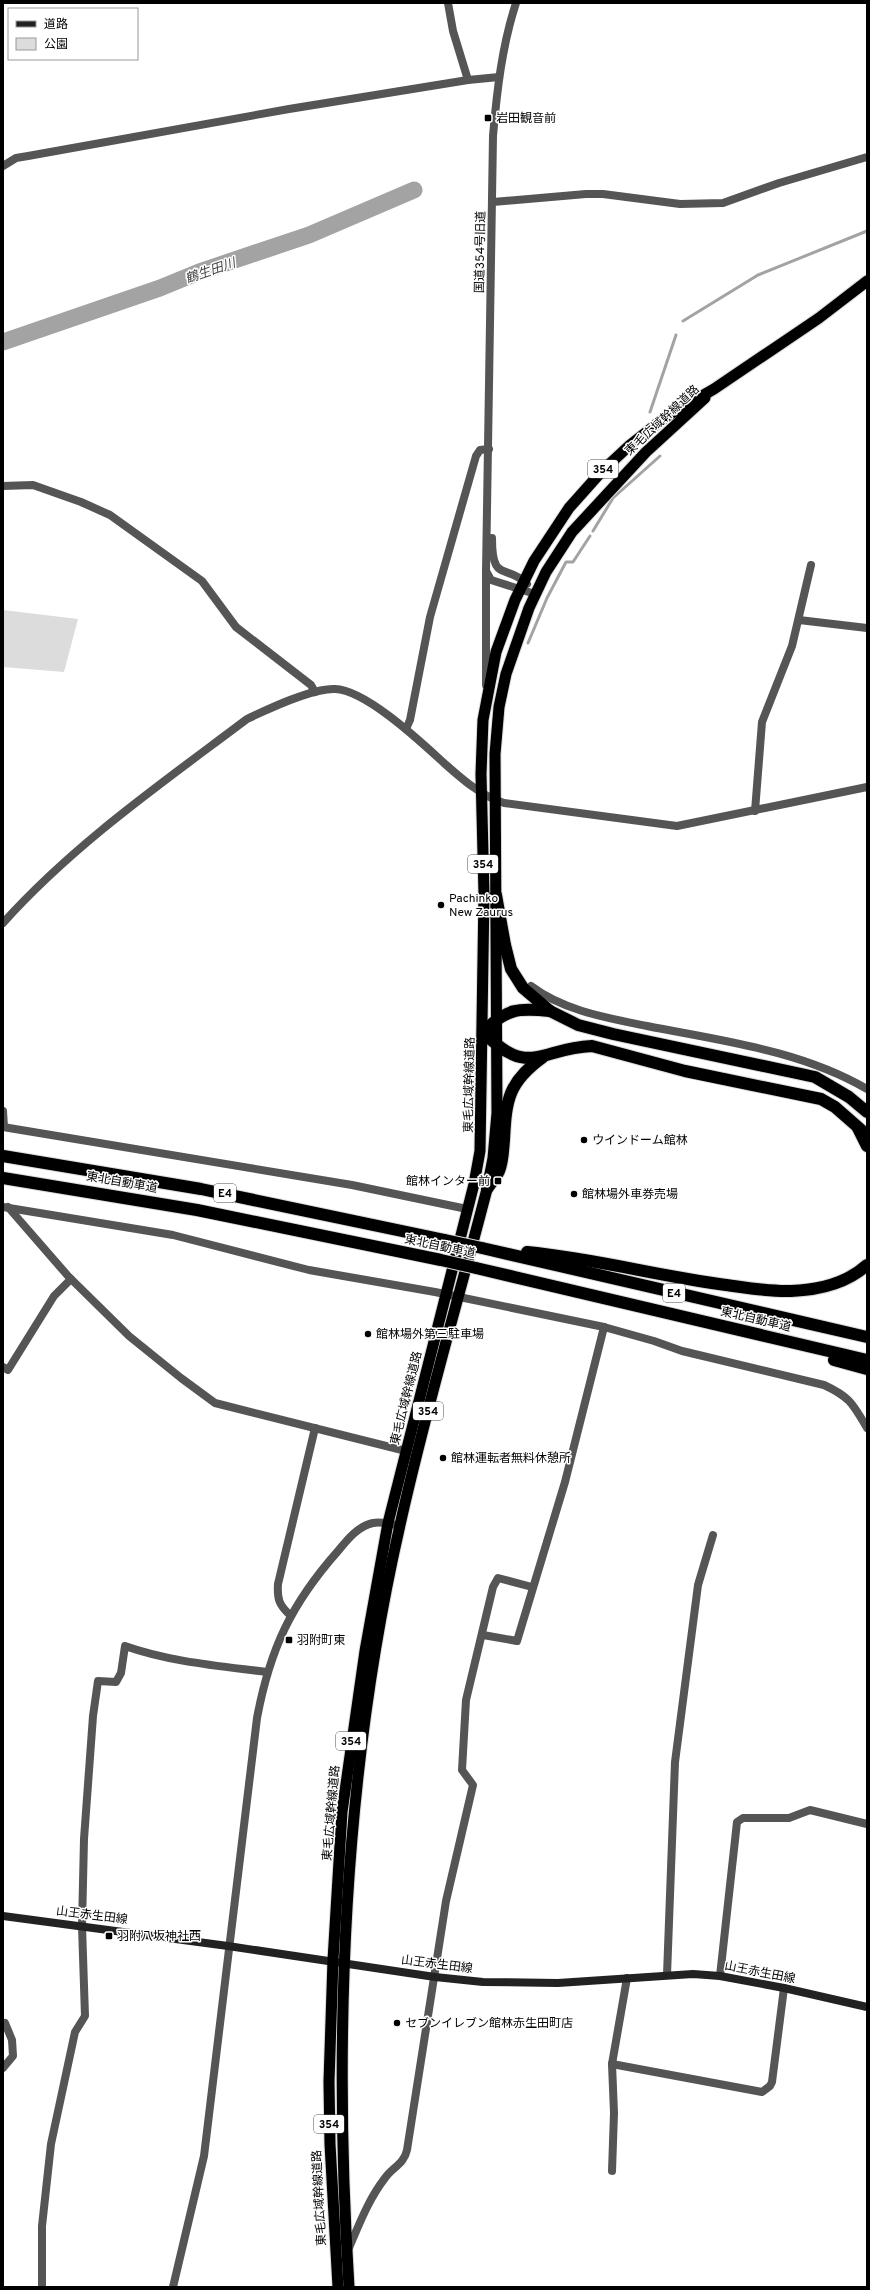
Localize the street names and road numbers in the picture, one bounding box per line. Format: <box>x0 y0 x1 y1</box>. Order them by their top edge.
street label: 国道354号旧道 <box>472 211 490 293</box>
street label: 東毛広域幹線道路 <box>622 382 703 459</box>
road number: 354 <box>588 460 618 478</box>
road number: 354 <box>468 855 498 873</box>
street label: 東毛広域幹線道路 <box>461 1037 479 1133</box>
street label: 東北自動車道 <box>85 1169 159 1197</box>
road number: E4 <box>214 1184 236 1202</box>
street label: 東北自動車道 <box>403 1232 477 1262</box>
road number: E4 <box>663 1284 685 1302</box>
street label: 東北自動車道 <box>719 1304 793 1336</box>
street label: 東毛広域幹線道路 <box>388 1350 426 1447</box>
road number: 354 <box>413 1402 443 1420</box>
road number: 354 <box>336 1732 366 1750</box>
street label: 東毛広域幹線道路 <box>320 1765 344 1862</box>
street label: 山王赤生田線 <box>55 1904 129 1928</box>
street label: 山王赤生田線 <box>400 1953 474 1977</box>
street label: 山王赤生田線 <box>723 1958 797 1988</box>
road number: 354 <box>314 2115 344 2133</box>
street label: 東毛広域幹線道路 <box>309 2150 331 2246</box>

